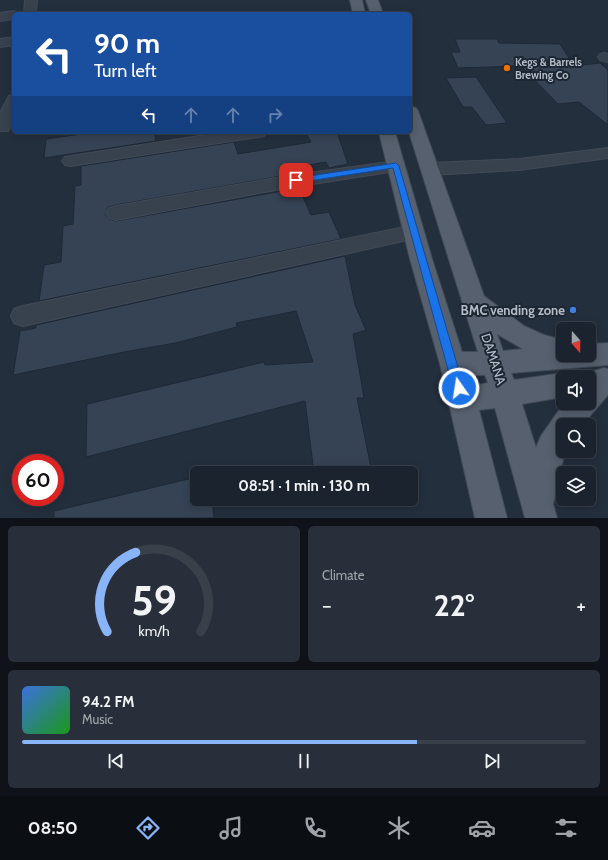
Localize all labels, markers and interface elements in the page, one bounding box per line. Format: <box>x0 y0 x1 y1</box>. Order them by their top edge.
text: 90 m <box>94 26 160 60</box>
icon: left <box>28 28 80 80</box>
place label: Kegs & Barrels Brewing Co <box>515 55 582 82</box>
text: Turn left <box>94 60 157 82</box>
marker: Kegs & Barrels Brewing Co <box>502 63 512 73</box>
icon: left <box>138 104 160 126</box>
icon: ahead <box>180 104 202 126</box>
icon: ahead <box>222 104 244 126</box>
icon: right <box>264 104 286 126</box>
pin <box>279 163 313 197</box>
icon: arrive <box>285 169 307 191</box>
place label: BMC vending zone <box>461 302 565 318</box>
marker: BMC vending zone <box>568 305 578 315</box>
north arrow <box>556 322 596 362</box>
map controls <box>556 322 596 506</box>
street label: DAMANA <box>478 331 510 387</box>
position arrow <box>438 367 480 409</box>
button: sound <box>556 370 596 410</box>
button: search <box>556 418 596 458</box>
speed limit sign: 60 <box>12 454 64 506</box>
button: layers <box>556 466 596 506</box>
text: 08:51 · 1 min · 130 m <box>238 477 370 495</box>
text: Climate <box>322 567 364 583</box>
text: 59 <box>131 575 177 625</box>
text: 22° <box>434 587 474 624</box>
text: − <box>322 592 332 619</box>
text: + <box>576 592 586 619</box>
text: km/h <box>138 622 170 640</box>
text: 94.2 FM <box>82 693 135 711</box>
text: Music <box>82 711 113 727</box>
icon: previous <box>105 750 127 772</box>
icon: pause <box>293 750 315 772</box>
icon: next <box>481 750 503 772</box>
icon: directions <box>134 814 162 842</box>
icon: music <box>217 814 245 842</box>
icon: phone <box>301 814 329 842</box>
icon: climate <box>385 814 413 842</box>
icon: car <box>468 814 496 842</box>
icon: filters <box>552 814 580 842</box>
text: 08:50 <box>28 817 78 839</box>

